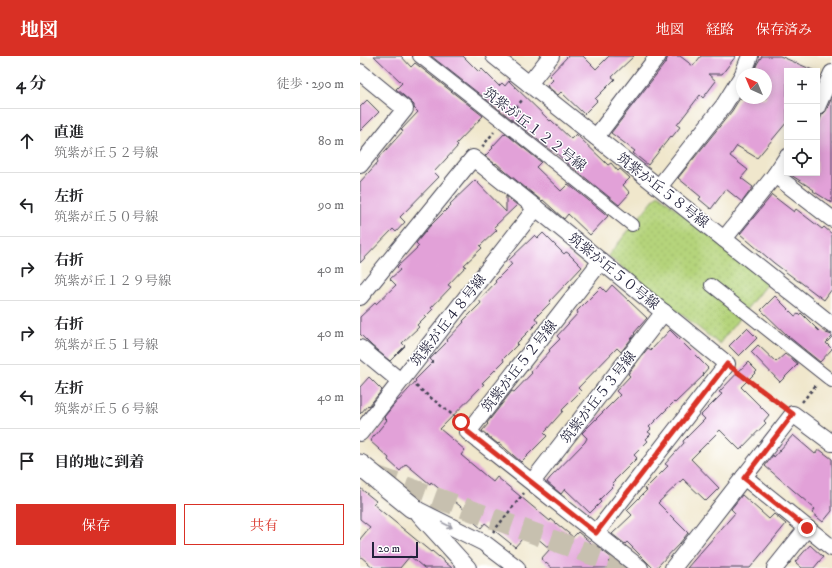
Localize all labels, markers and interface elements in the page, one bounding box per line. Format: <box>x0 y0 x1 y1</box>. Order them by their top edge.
text: 地図 <box>20 19 58 42</box>
text: 地図 <box>656 21 684 39</box>
text: 経路 <box>706 21 734 39</box>
text: 保存済み <box>756 21 812 39</box>
north arrow <box>736 68 772 104</box>
map controls <box>784 68 820 176</box>
button: + <box>784 68 820 104</box>
text: 4 分 <box>16 73 46 95</box>
text: 徒歩 · 290 m <box>277 76 344 92</box>
street label: 筑紫が丘１２２号線 <box>479 84 590 176</box>
button: − <box>784 104 820 140</box>
text: 直進 <box>54 123 84 142</box>
icon: ahead <box>16 130 38 152</box>
text: 80 m <box>318 133 344 149</box>
button: locate <box>784 140 820 176</box>
text: 筑紫が丘５２号線 <box>54 145 158 161</box>
street label: 筑紫が丘５８号線 <box>613 149 712 232</box>
text: 左折 <box>54 187 84 206</box>
icon: left <box>16 194 38 216</box>
text: 90 m <box>318 197 344 213</box>
text: 筑紫が丘５０号線 <box>54 209 158 225</box>
street label: 筑紫が丘５０号線 <box>564 230 663 314</box>
text: 右折 <box>54 251 84 270</box>
icon: right <box>16 258 38 280</box>
text: 40 m <box>317 261 344 277</box>
street label: 筑紫が丘４８号線 <box>407 271 490 370</box>
text: 筑紫が丘１２９号線 <box>54 273 171 289</box>
text: 右折 <box>54 315 84 334</box>
street label: 筑紫が丘５２号線 <box>478 317 561 416</box>
icon: right <box>16 322 38 344</box>
text: 40 m <box>317 325 344 341</box>
text: 筑紫が丘５１号線 <box>54 337 158 353</box>
street label: 筑紫が丘５３号線 <box>557 348 640 447</box>
text: 左折 <box>54 379 84 398</box>
icon: left <box>16 386 38 408</box>
text: 40 m <box>317 389 344 405</box>
text: 筑紫が丘５６号線 <box>54 401 158 417</box>
route start <box>452 413 470 431</box>
icon: arrive <box>16 450 38 472</box>
text: 目的地に到着 <box>54 453 144 472</box>
button: 保存 <box>16 504 176 545</box>
button: 共有 <box>184 504 344 545</box>
route end <box>798 519 816 537</box>
one-way arrow <box>441 521 453 529</box>
scale bar <box>372 540 418 559</box>
text: 20 m <box>378 542 400 556</box>

